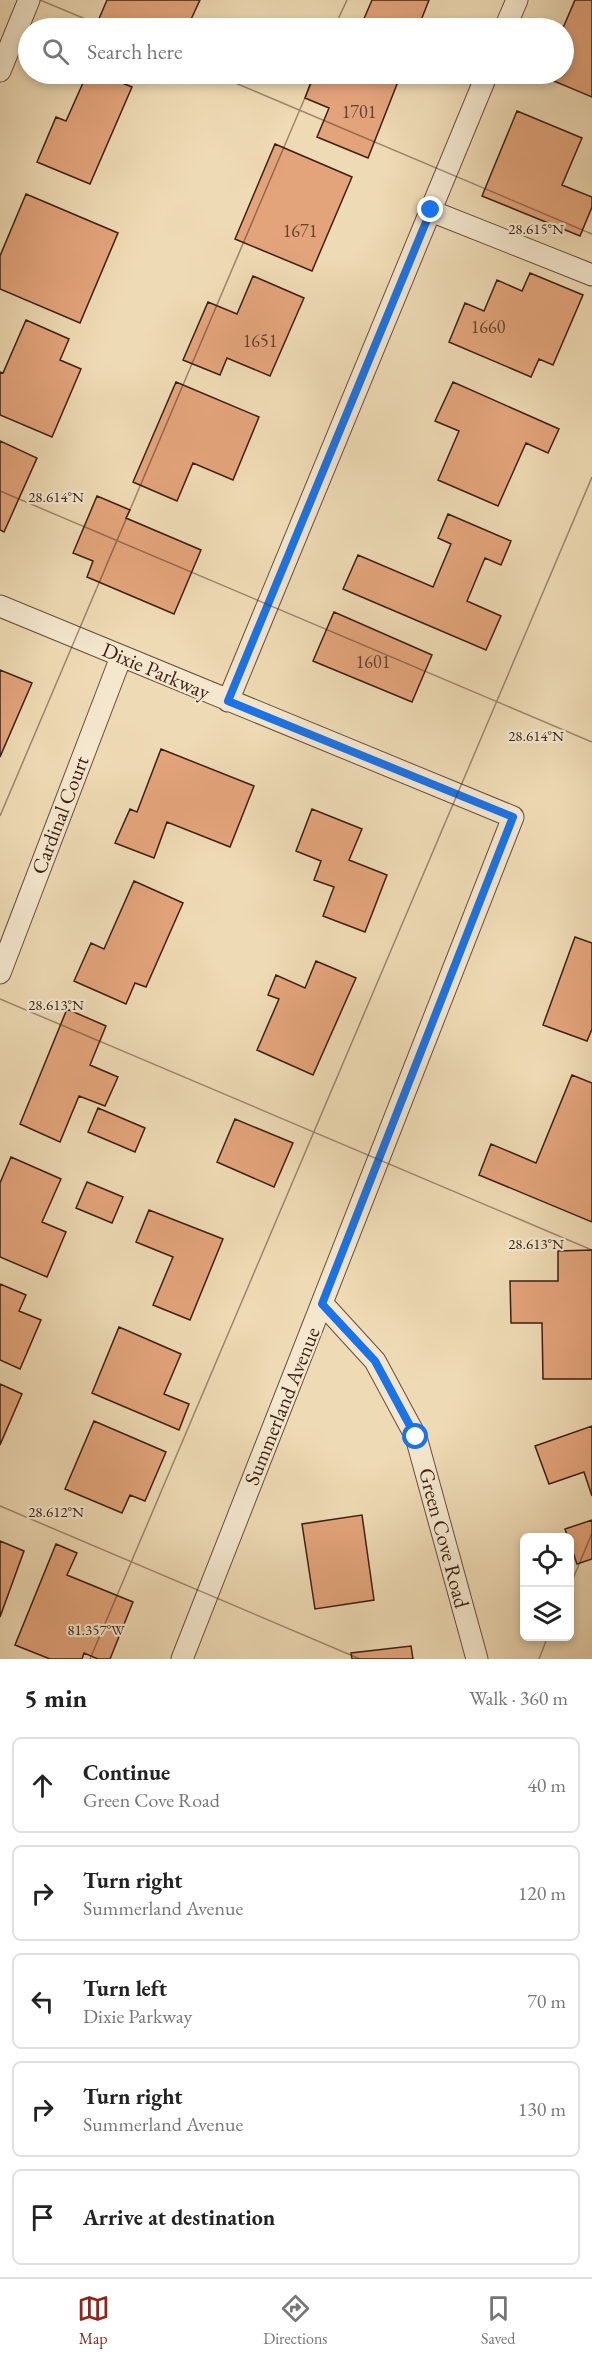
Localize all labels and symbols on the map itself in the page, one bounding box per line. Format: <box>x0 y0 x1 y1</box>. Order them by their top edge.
house number: 1701 <box>342 100 376 123</box>
route end <box>417 196 443 222</box>
house number: 1671 <box>283 219 317 242</box>
text: 28.615°N <box>508 219 564 238</box>
house number: 1660 <box>471 315 506 338</box>
house number: 1651 <box>243 329 277 352</box>
text: 28.614°N <box>28 487 84 506</box>
street label: Dixie Parkway <box>98 636 215 706</box>
house number: 1601 <box>356 650 390 673</box>
text: 28.614°N <box>508 726 564 745</box>
street label: Cardinal Court <box>25 751 95 878</box>
text: 28.613°N <box>28 995 84 1014</box>
text: 28.613°N <box>508 1234 564 1253</box>
street label: Summerland Avenue <box>237 1323 326 1489</box>
route start <box>402 1423 428 1449</box>
street label: Green Cove Road <box>413 1465 476 1611</box>
text: 28.612°N <box>28 1502 84 1521</box>
text: 81.357°W <box>67 1620 125 1639</box>

